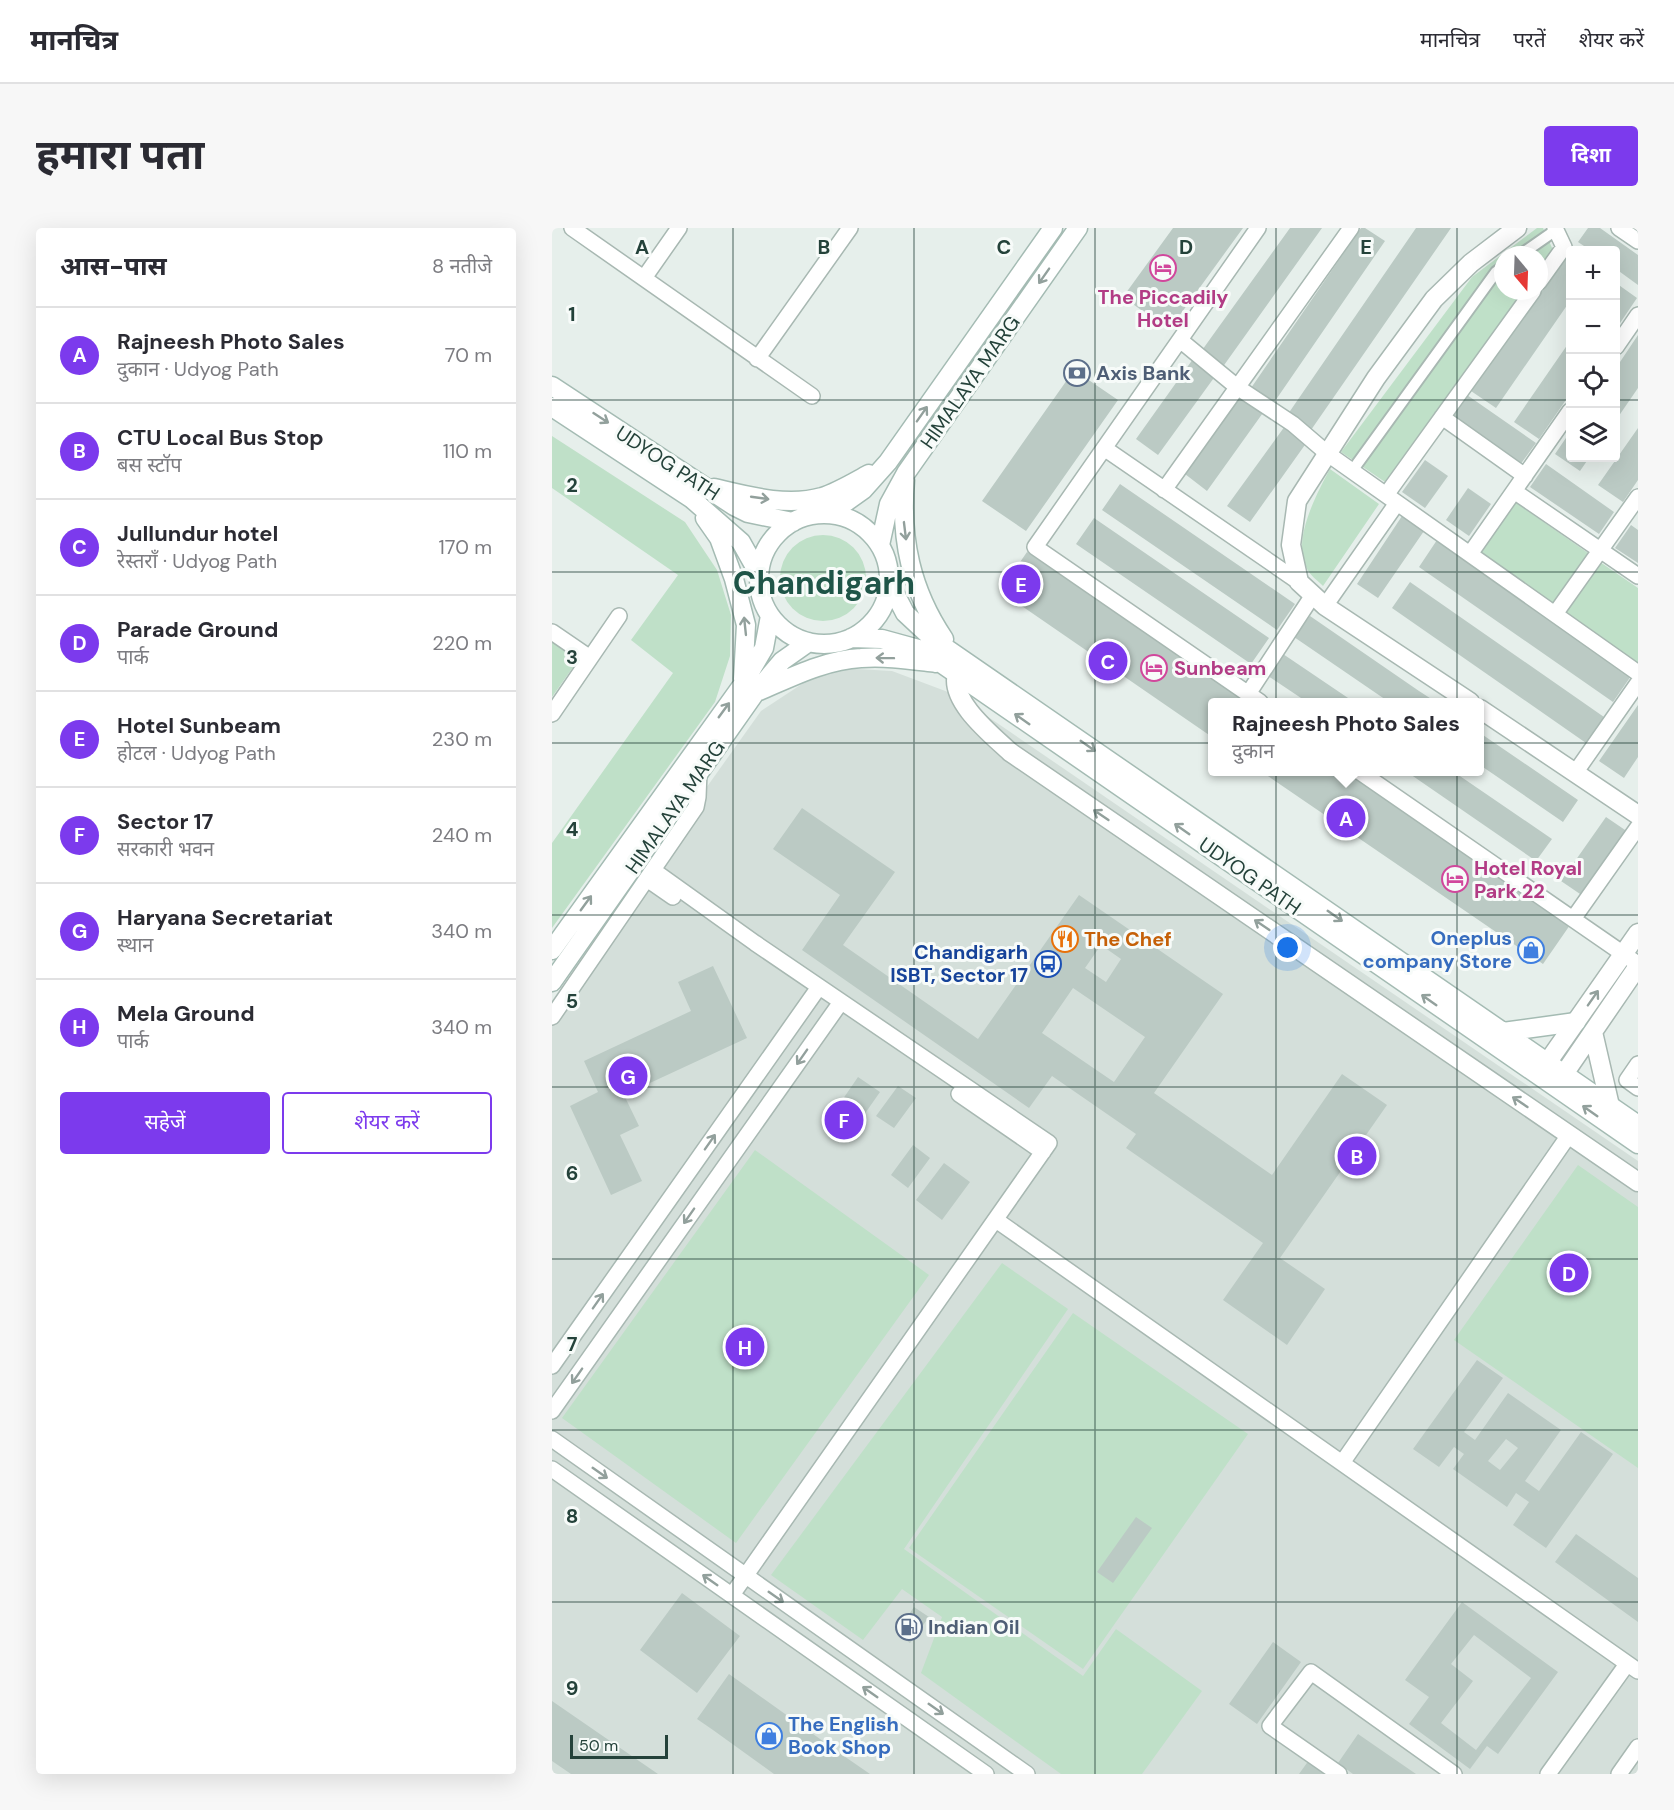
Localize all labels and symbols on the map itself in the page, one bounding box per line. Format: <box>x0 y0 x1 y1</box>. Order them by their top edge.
text: A <box>635 234 649 260</box>
text: B <box>818 234 830 260</box>
text: C <box>997 234 1011 260</box>
text: D <box>1179 234 1193 260</box>
text: E <box>1360 234 1372 260</box>
north arrow <box>1494 246 1548 300</box>
hotel icon: The Piccadily Hotel <box>1148 253 1178 283</box>
one-way arrow <box>1038 267 1050 283</box>
place label: The Piccadily Hotel <box>1098 284 1228 333</box>
text: 1 <box>568 301 576 327</box>
street label: HIMALAYA MARG <box>914 310 1026 454</box>
bank icon: Axis Bank <box>1062 358 1092 388</box>
place label: Axis Bank <box>1096 360 1191 386</box>
one-way arrow <box>916 407 928 423</box>
one-way arrow <box>592 413 609 425</box>
street label: UDYOG PATH <box>611 420 725 506</box>
text: 2 <box>566 472 578 498</box>
one-way arrow <box>749 492 769 503</box>
one-way arrow <box>900 520 911 540</box>
district label: Chandigarh <box>733 562 915 604</box>
pin: E <box>1002 562 1040 606</box>
one-way arrow <box>739 616 750 636</box>
pin: C <box>1088 638 1128 684</box>
text: 3 <box>566 644 578 670</box>
one-way arrow <box>876 652 896 664</box>
hotel icon: Sunbeam <box>1139 653 1169 683</box>
place label: Sunbeam <box>1174 655 1266 681</box>
one-way arrow <box>718 703 730 719</box>
one-way arrow <box>1014 713 1031 725</box>
street label: HIMALAYA MARG <box>619 735 731 879</box>
one-way arrow <box>1079 740 1095 752</box>
pin: A <box>1326 796 1366 840</box>
one-way arrow <box>1094 809 1110 821</box>
text: 4 <box>566 816 579 842</box>
one-way arrow <box>1175 823 1191 835</box>
street label: UDYOG PATH <box>1194 831 1306 921</box>
place label: Hotel Royal Park 22 <box>1474 855 1582 904</box>
hotel icon: Hotel Royal Park 22 <box>1440 864 1470 894</box>
one-way arrow <box>580 895 592 911</box>
one-way arrow <box>1326 910 1342 922</box>
one-way arrow <box>1255 919 1271 931</box>
restaurant icon: The Chef <box>1050 924 1080 954</box>
place label: Oneplus company Store <box>1363 925 1512 974</box>
place label: The Chef <box>1084 926 1172 952</box>
your location <box>1273 933 1302 962</box>
shop icon: Oneplus company Store <box>1516 935 1546 965</box>
place label: Chandigarh ISBT, Sector 17 <box>890 939 1028 988</box>
bus stop icon: Chandigarh ISBT, Sector 17 <box>1033 949 1063 979</box>
text: 5 <box>566 988 578 1014</box>
one-way arrow <box>1587 990 1599 1006</box>
one-way arrow <box>1422 994 1438 1006</box>
one-way arrow <box>796 1048 808 1065</box>
pin: G <box>608 1054 648 1098</box>
one-way arrow <box>1513 1096 1529 1108</box>
pin: F <box>824 1098 864 1142</box>
one-way arrow <box>1582 1105 1598 1117</box>
one-way arrow <box>704 1134 716 1151</box>
pin: B <box>1338 1134 1376 1178</box>
text: 6 <box>566 1160 578 1186</box>
one-way arrow <box>683 1208 695 1224</box>
pin: D <box>1550 1250 1588 1296</box>
one-way arrow <box>592 1294 604 1310</box>
pin: H <box>726 1324 764 1370</box>
text: 7 <box>567 1331 578 1357</box>
one-way arrow <box>571 1367 583 1383</box>
one-way arrow <box>591 1467 607 1479</box>
text: 8 <box>566 1503 578 1529</box>
one-way arrow <box>703 1574 719 1586</box>
one-way arrow <box>768 1591 784 1603</box>
fuel station icon: Indian Oil <box>894 1612 924 1642</box>
place label: Indian Oil <box>928 1614 1020 1640</box>
text: 9 <box>566 1675 578 1701</box>
one-way arrow <box>862 1686 878 1698</box>
one-way arrow <box>927 1703 943 1715</box>
place label: The English Book Shop <box>788 1711 899 1760</box>
shop icon: The English Book Shop <box>754 1721 784 1751</box>
scale bar <box>570 1732 668 1760</box>

